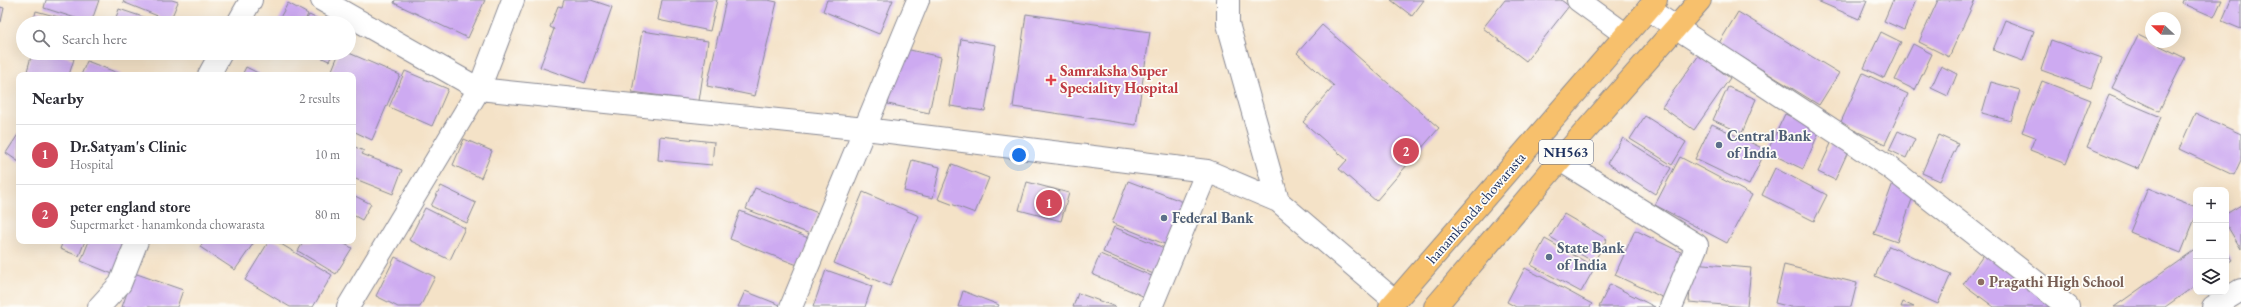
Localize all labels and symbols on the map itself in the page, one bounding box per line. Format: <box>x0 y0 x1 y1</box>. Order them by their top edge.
north arrow <box>2145 12 2181 48</box>
place label: Samraksha Super Speciality Hospital <box>1060 61 1179 97</box>
marker: Samraksha Super Speciality Hospital <box>1045 74 1057 86</box>
place label: Central Bank of India <box>1727 126 1812 162</box>
pin: 2 <box>1393 136 1419 166</box>
road number: NH563 <box>1539 140 1593 164</box>
marker: Central Bank of India <box>1714 140 1724 150</box>
your location <box>1009 145 1029 165</box>
street label: hanamkonda chowarasta <box>1422 148 1529 267</box>
pin: 1 <box>1036 188 1062 218</box>
place label: Federal Bank <box>1172 208 1254 227</box>
marker: Federal Bank <box>1159 213 1169 223</box>
place label: State Bank of India <box>1557 238 1625 274</box>
marker: State Bank of India <box>1544 252 1554 262</box>
place label: Pragathi High School <box>1989 272 2125 291</box>
marker: Pragathi High School <box>1976 277 1986 287</box>

